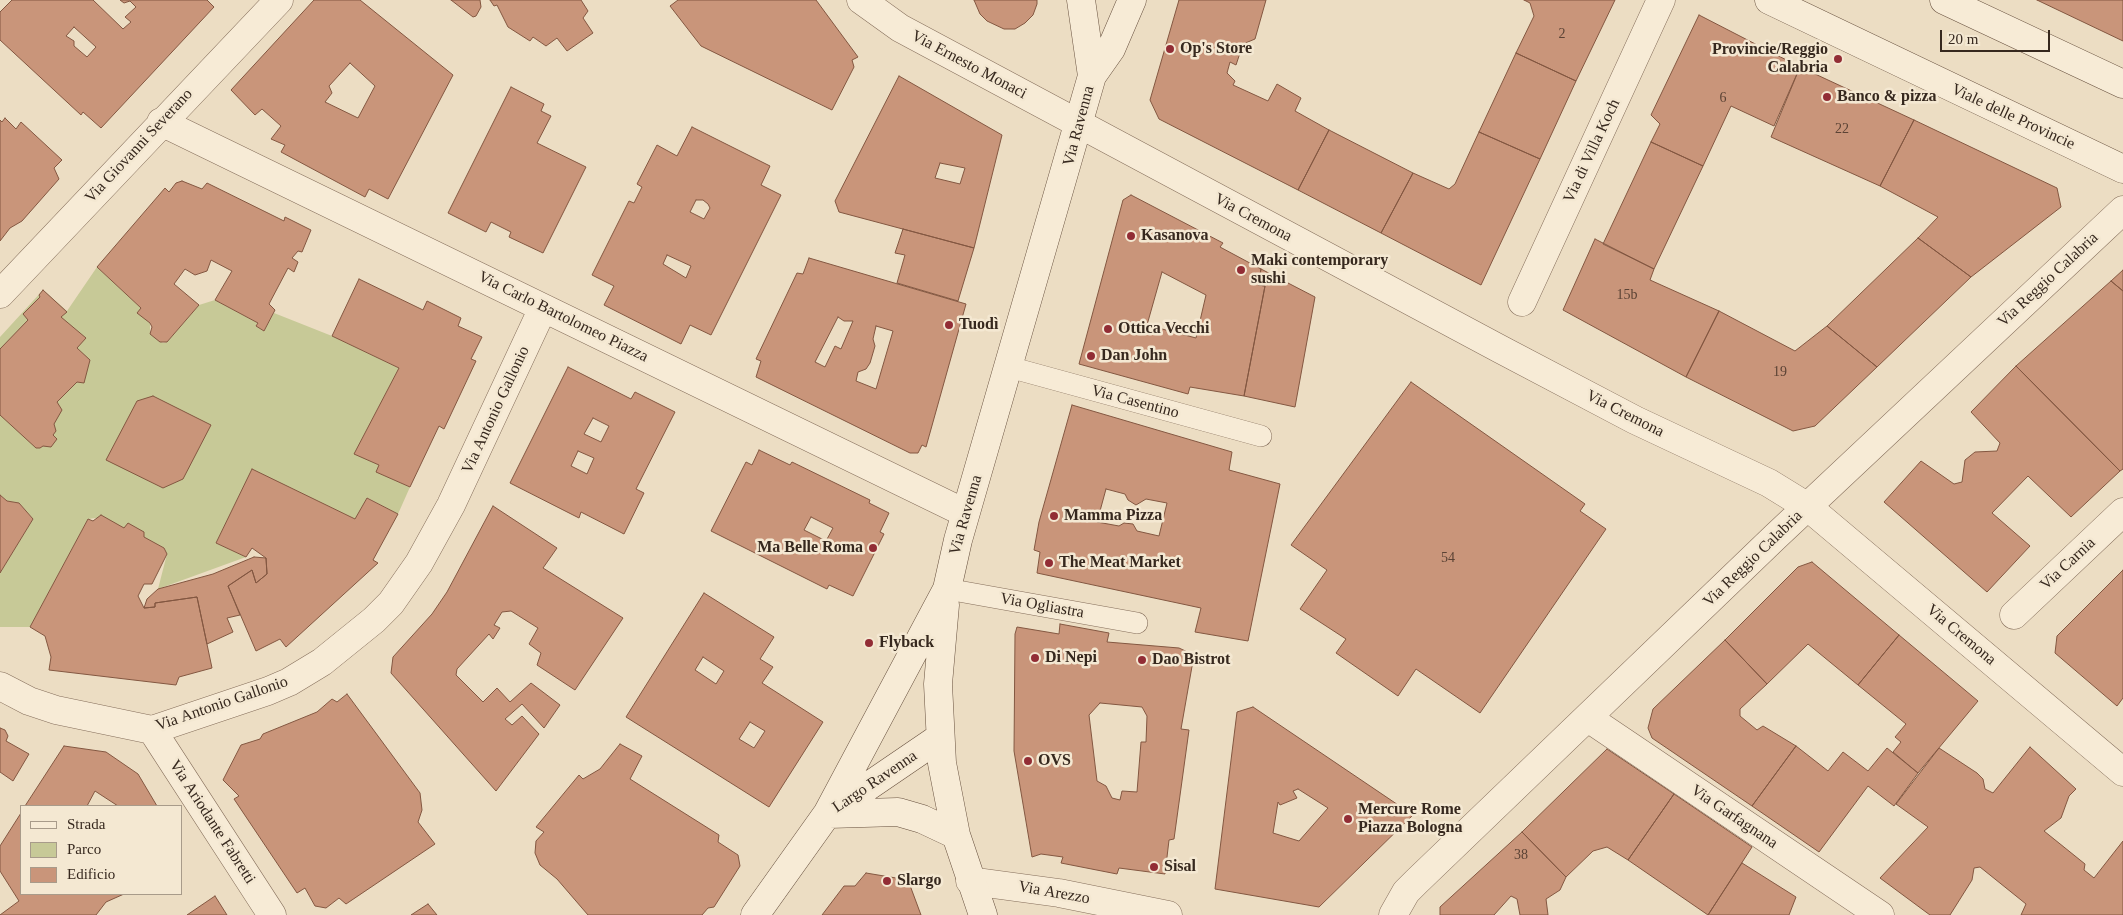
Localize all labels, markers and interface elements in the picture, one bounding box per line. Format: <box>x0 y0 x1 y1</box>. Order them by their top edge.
scale bar <box>1943 20 2053 52</box>
house number: 2 <box>1558 26 1565 42</box>
street label: Via Ernesto Monaci <box>908 27 1030 103</box>
text: 20 m <box>1948 31 1978 47</box>
place label: Op's Store <box>1180 39 1252 59</box>
place label: Provincie/Reggio Calabria <box>1712 40 1828 78</box>
marker: Op's Store <box>1164 43 1176 55</box>
marker: Provincie/Reggio Calabria <box>1832 53 1844 65</box>
street label: Viale delle Provincie <box>1948 80 2078 154</box>
street label: Via Ravenna <box>1059 84 1099 168</box>
street label: Via Giovanni Severano <box>81 85 197 207</box>
place label: Banco & pizza <box>1837 87 1937 107</box>
house number: 6 <box>1720 90 1726 106</box>
marker: Banco & pizza <box>1821 91 1833 103</box>
street label: Via di Villa Koch <box>1560 96 1624 206</box>
house number: 22 <box>1835 121 1849 137</box>
street label: Via Cremona <box>1211 190 1295 246</box>
place label: Kasanova <box>1141 226 1209 246</box>
street label: Via Reggio Calabria <box>1994 228 2102 332</box>
marker: Kasanova <box>1125 230 1137 242</box>
place label: Maki contemporary sushi <box>1251 251 1388 289</box>
marker: Maki contemporary sushi <box>1235 264 1247 276</box>
street label: Via Carlo Bartolomeo Piazza <box>475 267 651 367</box>
house number: 15b <box>1616 287 1638 303</box>
place label: Tuodì <box>959 315 998 335</box>
marker: Tuodì <box>943 319 955 331</box>
place label: Ottica Vecchi <box>1118 319 1209 339</box>
marker: Ottica Vecchi <box>1102 323 1114 335</box>
street label: Via Antonio Gallonio <box>458 343 534 477</box>
place label: Dan John <box>1101 346 1167 366</box>
marker: Dan John <box>1085 350 1097 362</box>
house number: 19 <box>1773 364 1787 380</box>
street label: Via Casentino <box>1089 381 1181 423</box>
street label: Via Cremona <box>1583 386 1667 442</box>
street label: Via Ravenna <box>945 473 987 557</box>
place label: Mamma Pizza <box>1064 506 1162 526</box>
street label: Via Reggio Calabria <box>1699 507 1807 611</box>
marker: Mamma Pizza <box>1048 510 1060 522</box>
street label: Via Carnia <box>2036 534 2100 594</box>
place label: Ma Belle Roma <box>757 538 863 558</box>
marker: Ma Belle Roma <box>867 542 879 554</box>
house number: 54 <box>1441 550 1455 566</box>
place label: The Meat Market <box>1059 553 1181 573</box>
marker: The Meat Market <box>1043 557 1055 569</box>
street label: Via Ogliastra <box>999 589 1085 623</box>
street label: Via Cremona <box>1922 600 2000 670</box>
place label: Flyback <box>879 633 934 653</box>
marker: Flyback <box>863 637 875 649</box>
place label: Di Nepi <box>1045 648 1097 668</box>
place label: Dao Bistrot <box>1152 650 1230 670</box>
marker: Di Nepi <box>1029 652 1041 664</box>
marker: Dao Bistrot <box>1136 654 1148 666</box>
street label: Via Antonio Gallonio <box>153 672 291 736</box>
street label: Largo Ravenna <box>829 747 921 817</box>
place label: OVS <box>1038 751 1071 771</box>
marker: OVS <box>1022 755 1034 767</box>
street label: Via Ariodante Fabretti <box>165 756 259 888</box>
street label: Via Garfagnana <box>1687 781 1781 853</box>
place label: Mercure Rome Piazza Bologna <box>1358 800 1462 838</box>
legend <box>20 805 182 895</box>
marker: Mercure Rome Piazza Bologna <box>1342 813 1354 825</box>
text: Strada <box>67 816 105 832</box>
text: Parco <box>67 841 101 857</box>
house number: 38 <box>1514 847 1528 863</box>
place label: Sisal <box>1164 857 1196 877</box>
marker: Sisal <box>1148 861 1160 873</box>
text: Edificio <box>67 866 115 882</box>
place label: Slargo <box>897 871 941 891</box>
marker: Slargo <box>881 875 893 887</box>
street label: Via Arezzo <box>1017 877 1091 909</box>

